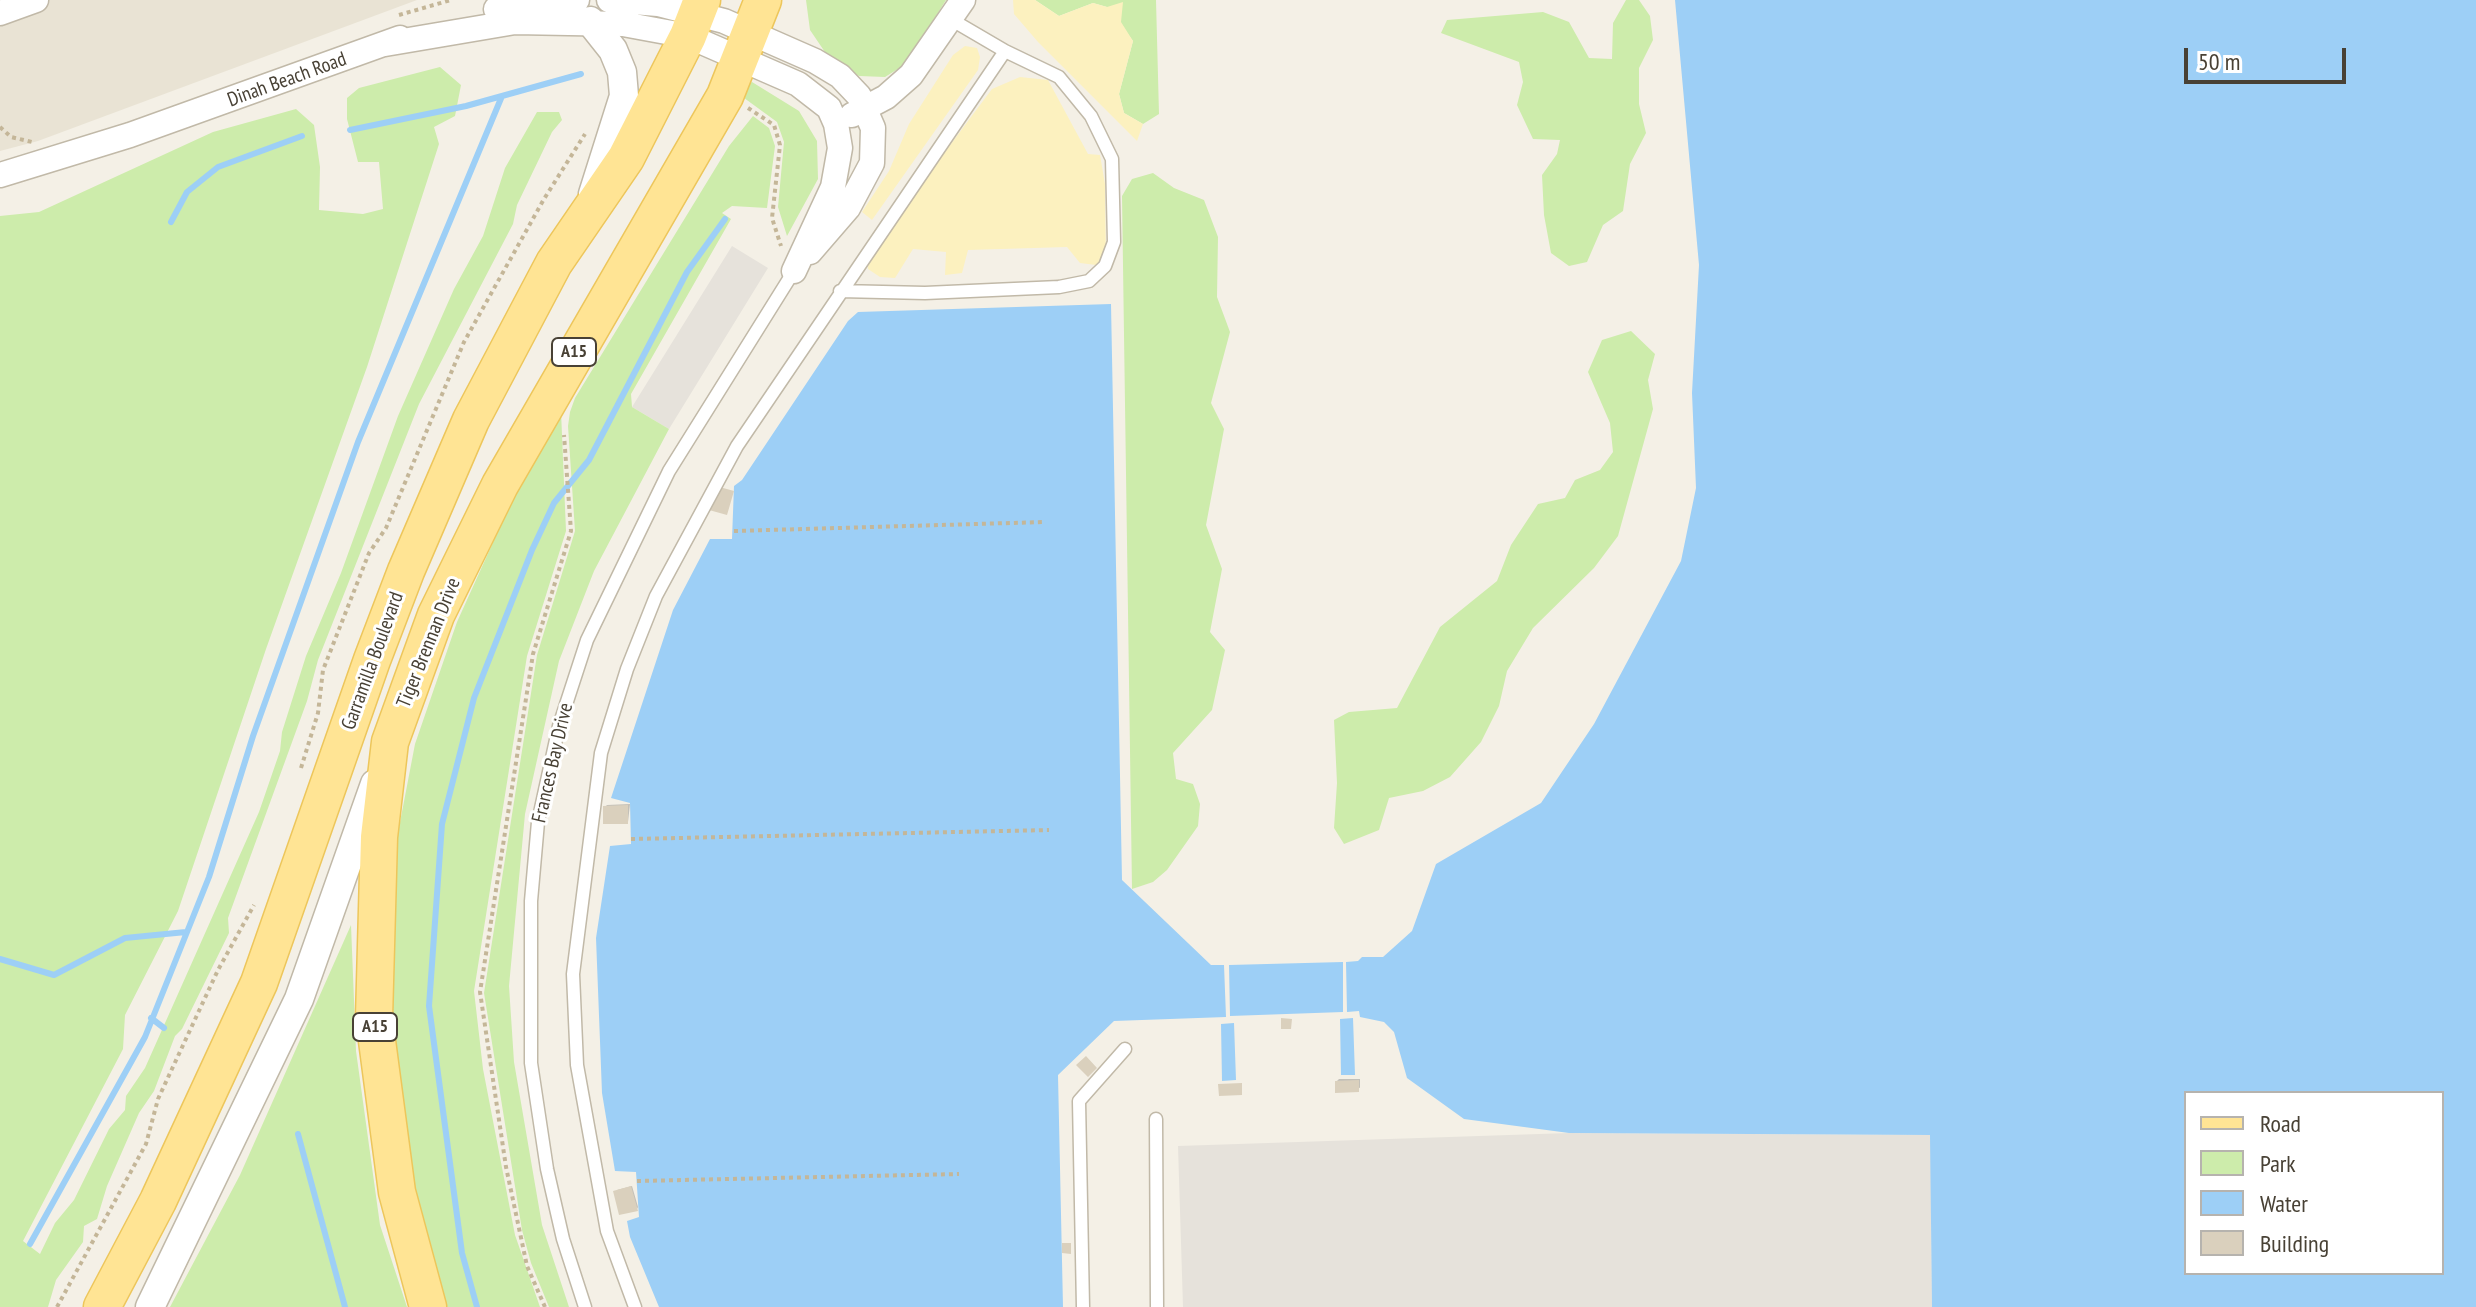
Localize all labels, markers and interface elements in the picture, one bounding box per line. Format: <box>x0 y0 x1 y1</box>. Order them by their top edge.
scale bar <box>2188 32 2350 82</box>
text: 50 m <box>2198 46 2240 77</box>
street label: Dinah Beach Road <box>224 47 350 113</box>
road number: A15 <box>552 338 596 366</box>
street label: Tiger Brennan Drive <box>392 575 466 711</box>
street label: Garramilla Boulevard <box>337 589 409 733</box>
street label: Frances Bay Drive <box>528 701 578 825</box>
road number: A15 <box>353 1013 397 1041</box>
legend <box>2184 1091 2444 1275</box>
text: Road <box>2260 1108 2301 1139</box>
text: Park <box>2260 1148 2296 1179</box>
text: Water <box>2260 1188 2308 1219</box>
text: Building <box>2260 1228 2329 1259</box>

